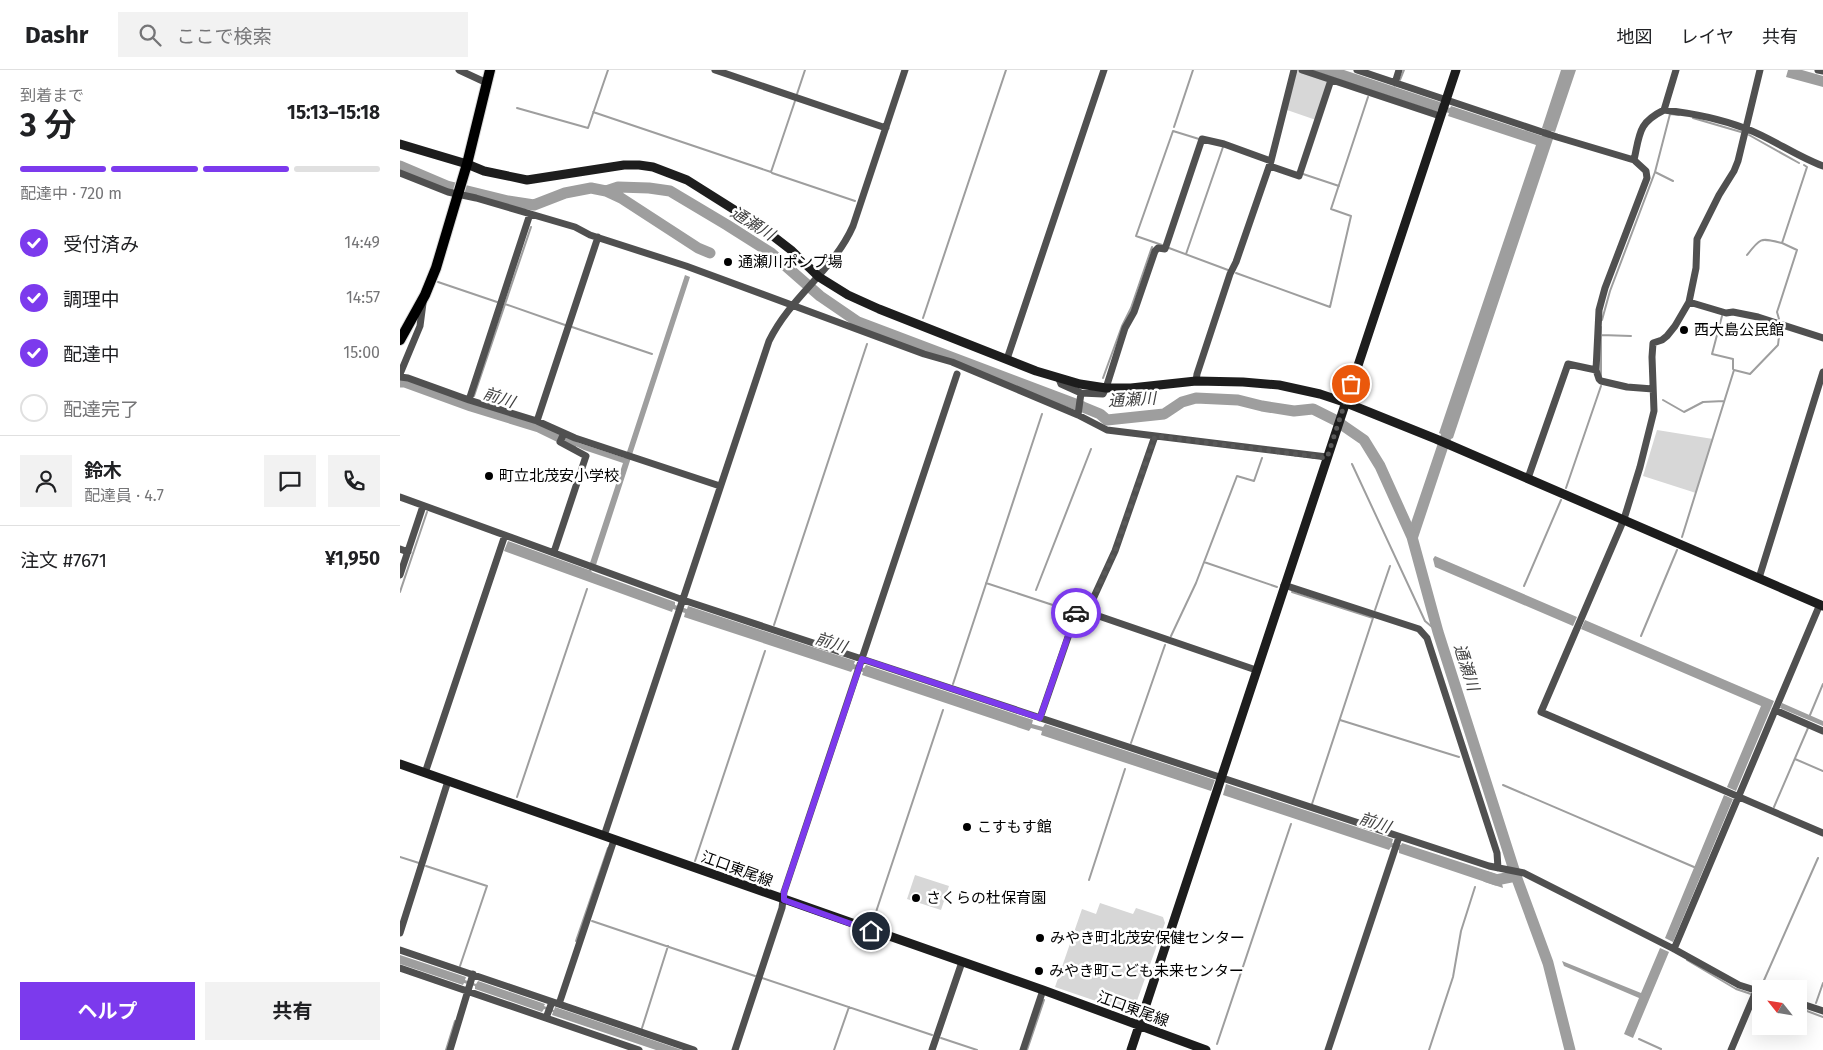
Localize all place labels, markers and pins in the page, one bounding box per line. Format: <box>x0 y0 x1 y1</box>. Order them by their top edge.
place label: 通瀬川ポンプ場 <box>738 253 843 271</box>
marker: 通瀬川ポンプ場 <box>722 256 734 268</box>
place label: 西大島公民館 <box>1694 321 1784 339</box>
marker: 西大島公民館 <box>1678 324 1690 336</box>
pin <box>1330 363 1372 405</box>
place label: 町立北茂安小学校 <box>499 467 619 485</box>
marker: 町立北茂安小学校 <box>483 470 495 482</box>
place label: こすもす館 <box>977 818 1052 836</box>
marker: こすもす館 <box>961 821 973 833</box>
place label: さくらの杜保育園 <box>926 889 1046 907</box>
marker: さくらの杜保育園 <box>910 892 922 904</box>
pin <box>850 910 892 952</box>
place label: みやき町北茂安保健センター <box>1050 929 1245 947</box>
marker: みやき町北茂安保健センター <box>1034 932 1046 944</box>
place label: みやき町こども未来センター <box>1049 962 1244 980</box>
marker: みやき町こども未来センター <box>1033 965 1045 977</box>

